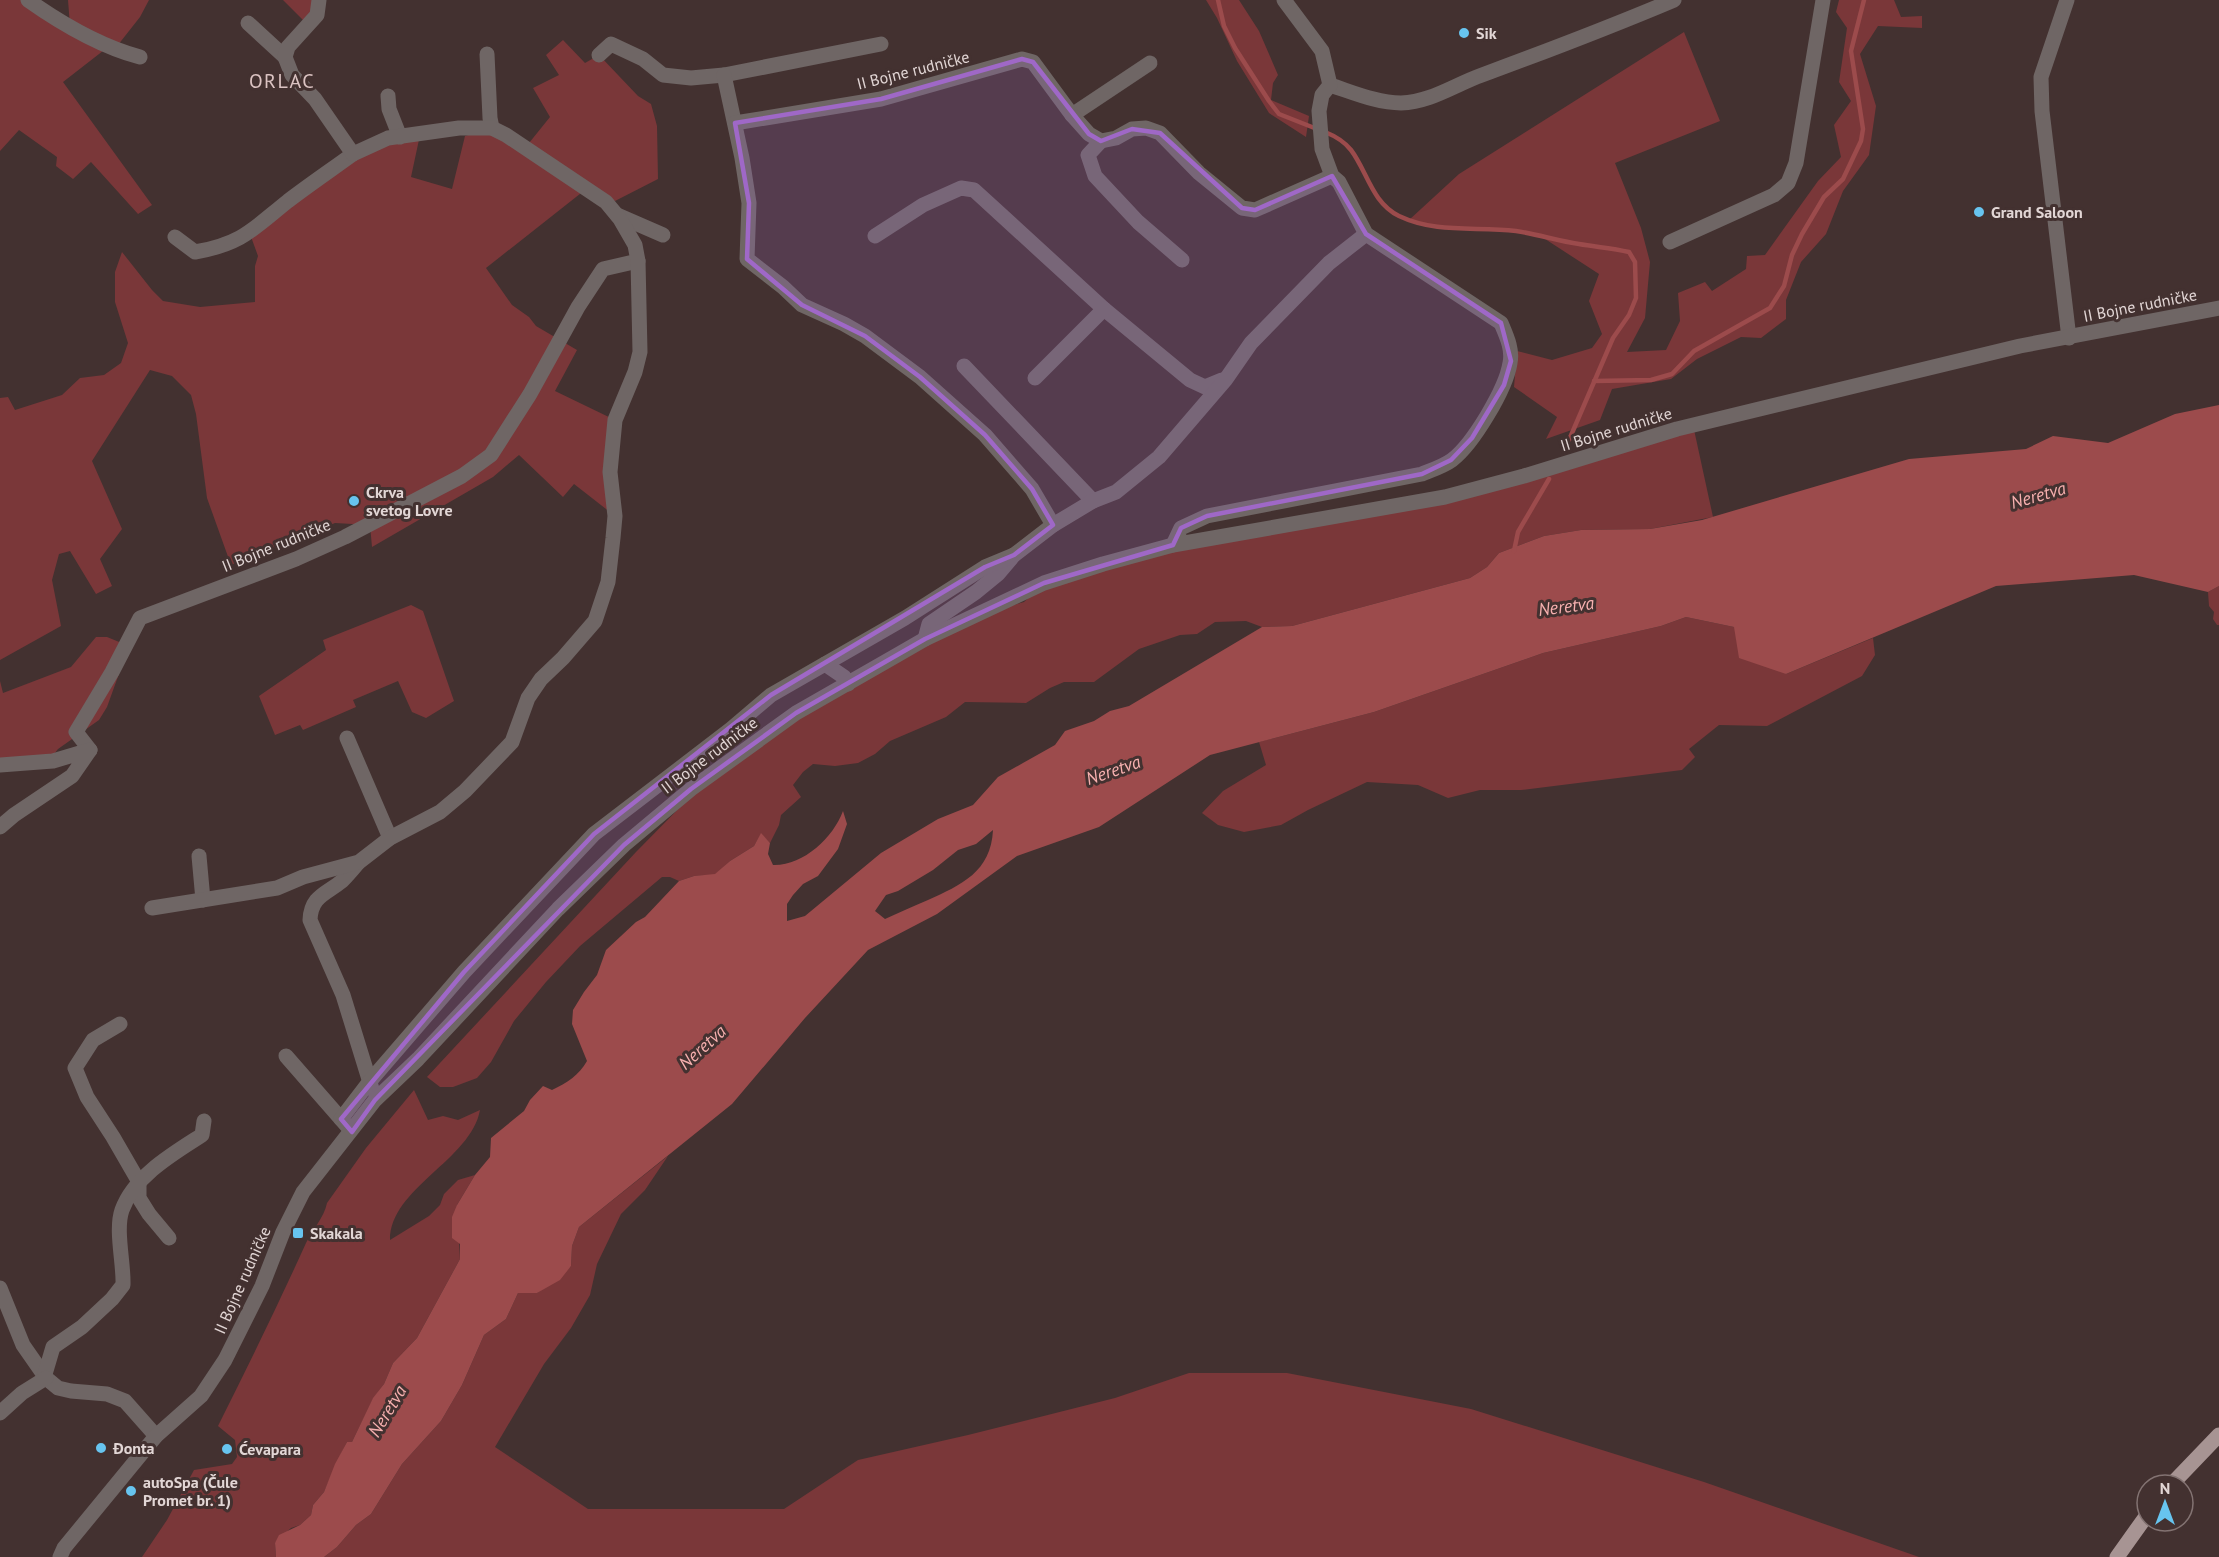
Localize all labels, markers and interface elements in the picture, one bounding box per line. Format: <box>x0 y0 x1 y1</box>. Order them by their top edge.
place label: Sik <box>1476 23 1497 43</box>
marker: Sik <box>1457 26 1471 40</box>
street label: II Bojne rudničke <box>855 46 971 94</box>
district label: ORLAC <box>249 68 315 94</box>
place label: Grand Saloon <box>1991 202 2083 222</box>
marker: Grand Saloon <box>1972 205 1986 219</box>
street label: II Bojne rudničke <box>2081 284 2199 326</box>
street label: II Bojne rudničke <box>1558 403 1674 455</box>
water label: Neretva <box>2008 476 2068 514</box>
place label: Ckrva svetog Lovre <box>366 482 453 520</box>
marker: Ckrva svetog Lovre <box>347 494 361 508</box>
street label: II Bojne rudničke <box>219 514 333 576</box>
water label: Neretva <box>1537 591 1596 621</box>
street label: II Bojne rudničke <box>657 712 761 798</box>
water label: Neretva <box>1083 750 1144 790</box>
water label: Neretva <box>673 1019 731 1074</box>
street label: II Bojne rudničke <box>209 1223 275 1337</box>
place label: Skakala <box>310 1223 363 1243</box>
marker: Skakala <box>291 1226 305 1240</box>
water label: Neretva <box>363 1381 411 1441</box>
place label: Đonta <box>112 1438 155 1458</box>
place label: Ćevapara <box>239 1439 301 1459</box>
marker: Đonta <box>94 1441 108 1455</box>
marker: Ćevapara <box>220 1442 234 1456</box>
place label: autoSpa (Čule Promet br. 1) <box>143 1472 238 1510</box>
north arrow <box>2135 1473 2195 1533</box>
text: N <box>2160 1478 2170 1498</box>
marker: autoSpa (Čule Promet br. 1) <box>124 1484 138 1498</box>

